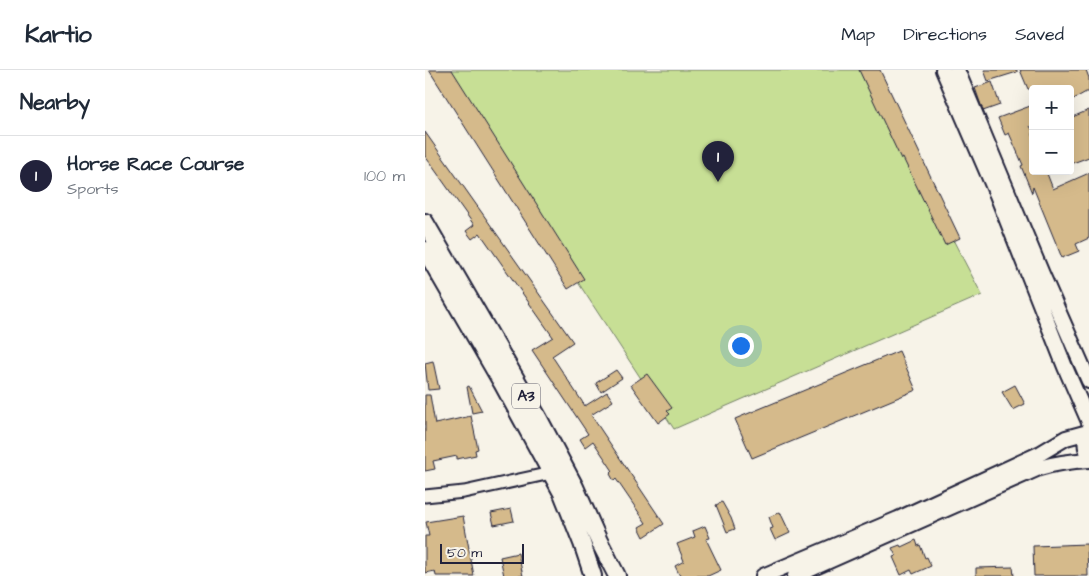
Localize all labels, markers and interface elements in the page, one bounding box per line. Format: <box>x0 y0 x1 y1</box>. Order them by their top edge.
text: Kartio <box>25 18 92 52</box>
text: Map <box>841 22 875 47</box>
text: Directions <box>903 22 987 47</box>
text: Saved <box>1015 22 1064 47</box>
map controls <box>1029 85 1074 175</box>
button: + <box>1029 85 1074 130</box>
text: Nearby <box>20 88 90 117</box>
button: − <box>1029 130 1074 175</box>
pin: 1 <box>702 141 734 182</box>
text: Horse Race Course <box>67 151 244 178</box>
text: 1 <box>35 165 37 187</box>
text: 100 m <box>364 165 405 187</box>
text: Sports <box>67 178 119 200</box>
your location <box>728 333 754 359</box>
road number: A3 <box>512 384 540 408</box>
scale bar <box>440 541 524 564</box>
text: 50 m <box>447 543 482 563</box>

